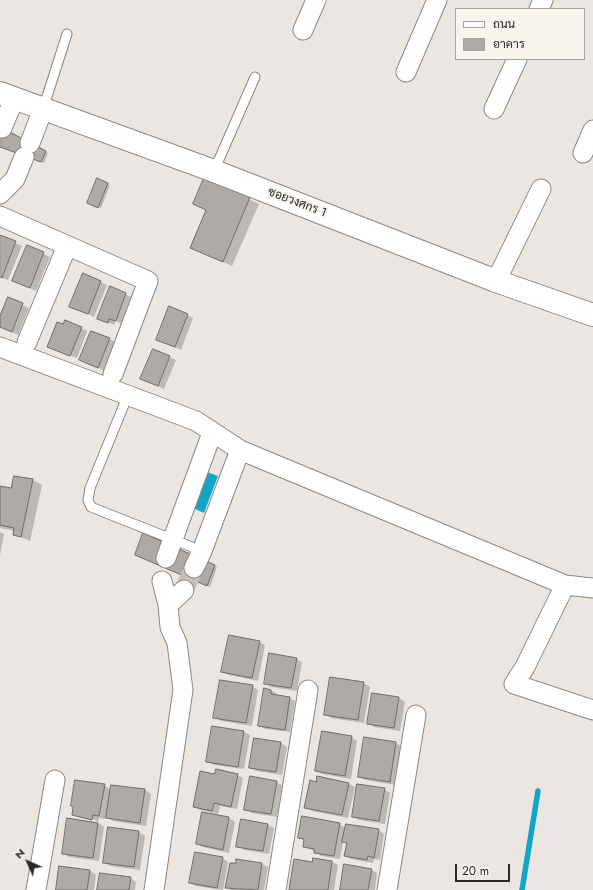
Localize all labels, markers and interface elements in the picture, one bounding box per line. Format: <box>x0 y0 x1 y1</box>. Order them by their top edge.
legend <box>455 8 585 60</box>
text: ถนน <box>493 15 515 33</box>
text: อาคาร <box>493 35 525 53</box>
street label: ซอยวงศกร 1 <box>266 185 328 221</box>
north arrow <box>8 842 48 882</box>
text: N <box>11 845 28 862</box>
scale bar <box>457 856 512 882</box>
text: 20 m <box>462 862 489 880</box>

